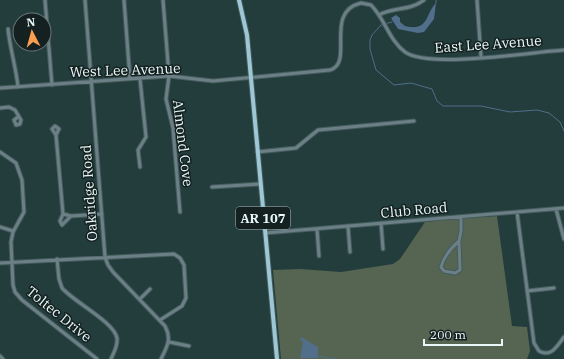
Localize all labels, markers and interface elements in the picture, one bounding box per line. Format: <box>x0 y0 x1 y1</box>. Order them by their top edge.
north arrow <box>12 12 52 52</box>
text: N <box>26 15 36 29</box>
street label: East Lee Avenue <box>434 31 542 57</box>
street label: West Lee Avenue <box>69 59 181 81</box>
street label: Almond Cove <box>169 99 197 187</box>
street label: Oakridge Road <box>77 144 101 242</box>
street label: Club Road <box>380 198 449 222</box>
road number: AR 107 <box>236 207 290 229</box>
street label: Toltec Drive <box>23 282 95 346</box>
scale bar <box>424 321 502 347</box>
text: 200 m <box>430 327 466 342</box>

